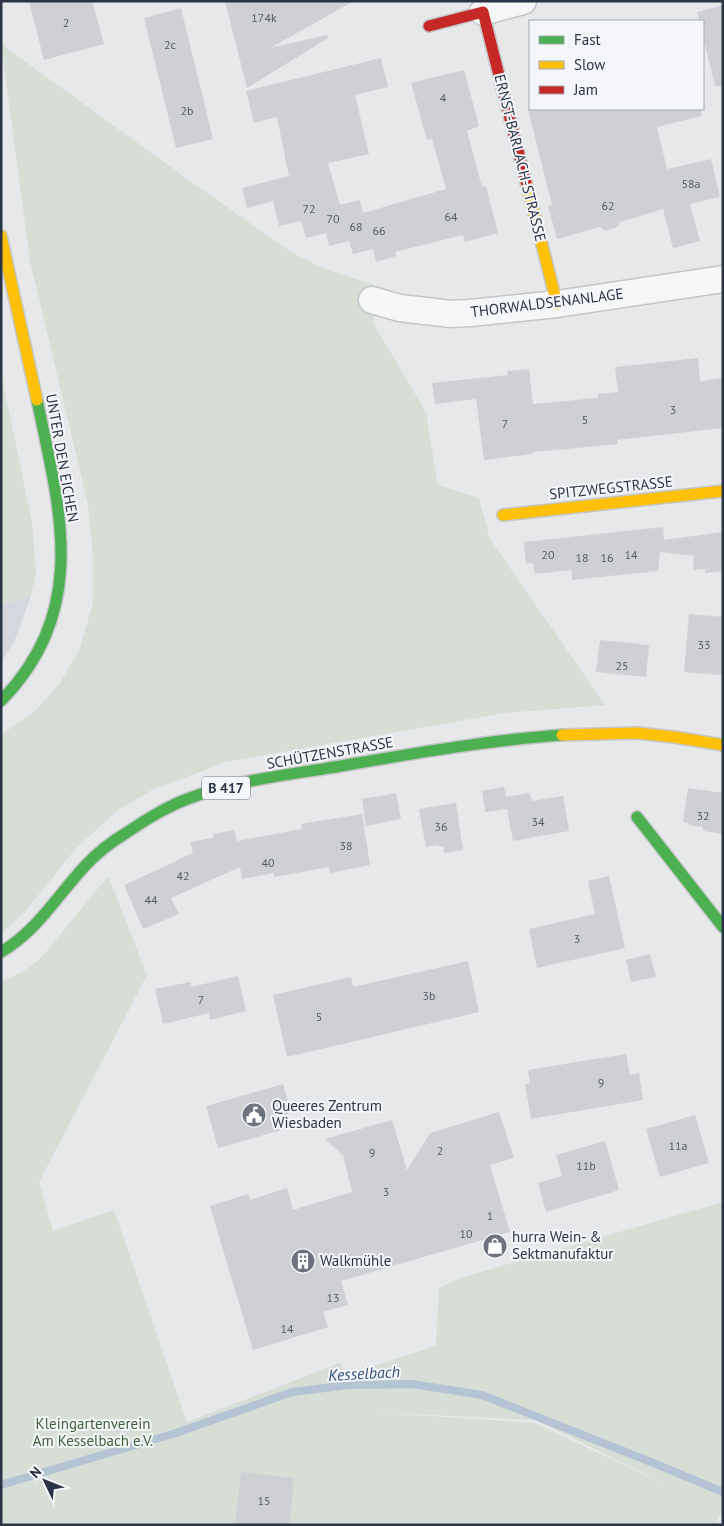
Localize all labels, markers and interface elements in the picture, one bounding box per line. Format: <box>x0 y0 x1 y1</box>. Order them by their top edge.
house number: 174k <box>251 10 277 25</box>
house number: 2 <box>63 15 69 30</box>
legend <box>529 20 704 110</box>
text: Fast <box>574 30 601 49</box>
house number: 2c <box>164 37 177 52</box>
text: Slow <box>574 55 605 74</box>
street label: ERNST-BARLACH-STRASSE <box>490 72 550 244</box>
text: Jam <box>573 80 598 99</box>
house number: 4 <box>440 90 447 105</box>
house number: 2b <box>180 103 194 118</box>
house number: 58a <box>681 176 701 191</box>
house number: 62 <box>601 198 615 213</box>
house number: 72 <box>302 201 316 216</box>
house number: 64 <box>444 209 458 224</box>
house number: 70 <box>326 211 340 226</box>
house number: 68 <box>349 219 363 234</box>
house number: 66 <box>372 223 386 238</box>
street label: THORWALDSENANLAGE <box>469 284 624 321</box>
street label: UNTER DEN EICHEN <box>42 392 83 524</box>
house number: 3 <box>670 402 676 417</box>
house number: 5 <box>582 412 588 427</box>
house number: 7 <box>502 416 508 431</box>
street label: SPITZWEGSTRASSE <box>548 472 674 503</box>
house number: 20 <box>541 547 555 562</box>
house number: 14 <box>624 547 638 562</box>
house number: 18 <box>575 550 589 565</box>
house number: 16 <box>600 550 614 565</box>
house number: 33 <box>697 637 711 652</box>
house number: 25 <box>615 658 629 673</box>
street label: SCHÜTZENSTRASSE <box>265 732 395 773</box>
road number: B 417 <box>202 776 250 800</box>
house number: 32 <box>696 808 710 823</box>
house number: 34 <box>531 814 545 829</box>
house number: 36 <box>434 819 448 834</box>
house number: 38 <box>339 838 353 853</box>
house number: 40 <box>261 855 275 870</box>
house number: 42 <box>176 868 190 883</box>
house number: 44 <box>144 892 158 907</box>
house number: 3 <box>574 931 580 946</box>
house number: 3b <box>422 988 436 1003</box>
house number: 7 <box>198 992 204 1007</box>
house number: 5 <box>316 1009 322 1024</box>
house number: 9 <box>598 1075 604 1090</box>
place label: Queeres Zentrum Wiesbaden <box>272 1096 382 1132</box>
public building icon: Queeres Zentrum Wiesbaden <box>241 1102 267 1128</box>
house number: 11a <box>668 1138 688 1153</box>
house number: 2 <box>437 1143 443 1158</box>
house number: 9 <box>369 1145 375 1160</box>
house number: 11b <box>576 1158 596 1173</box>
house number: 3 <box>383 1184 389 1199</box>
house number: 1 <box>487 1208 493 1223</box>
house number: 10 <box>459 1226 473 1241</box>
place label: hurra Wein- & Sektmanufaktur <box>512 1227 613 1263</box>
shop icon: hurra Wein- & Sektmanufaktur <box>482 1233 508 1259</box>
building icon: Walkmühle <box>290 1248 316 1274</box>
place label: Walkmühle <box>320 1251 391 1270</box>
house number: 13 <box>326 1290 340 1305</box>
house number: 14 <box>280 1321 294 1336</box>
water label: Kesselbach <box>328 1361 400 1385</box>
park label: Kleingartenverein Am Kesselbach e.V. <box>33 1414 153 1450</box>
north arrow <box>20 1456 70 1506</box>
text: N <box>26 1463 45 1482</box>
house number: 15 <box>257 1493 271 1508</box>

